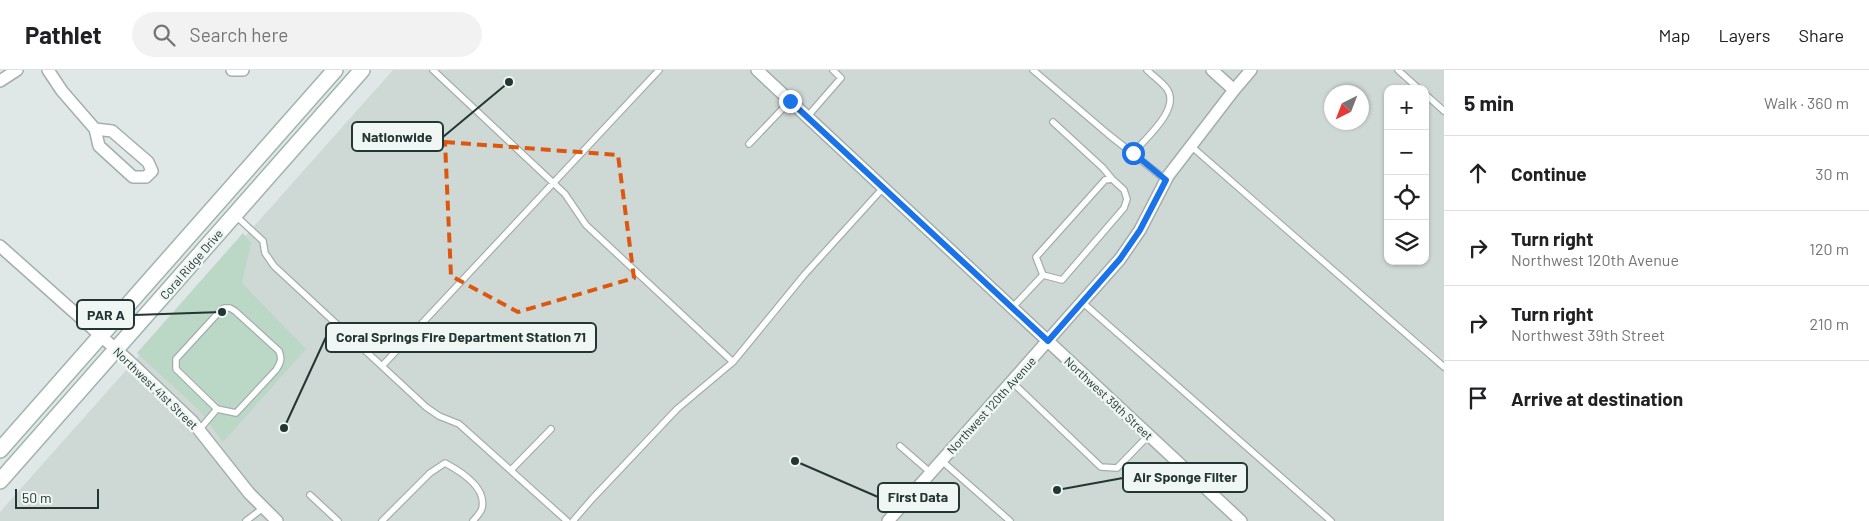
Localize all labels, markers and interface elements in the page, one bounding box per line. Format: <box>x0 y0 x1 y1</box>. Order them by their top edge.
search box <box>132 12 482 57</box>
text: Pathlet <box>25 20 102 49</box>
icon: search <box>150 21 178 49</box>
text: Search here <box>190 23 288 46</box>
text: Map <box>1658 24 1690 46</box>
text: Layers <box>1718 24 1771 46</box>
text: Share <box>1799 24 1844 46</box>
north arrow <box>1324 85 1369 130</box>
map controls <box>1384 85 1429 265</box>
button: + <box>1384 85 1429 130</box>
route end <box>779 90 802 113</box>
text: 5 min <box>1464 90 1514 115</box>
text: Walk · 360 m <box>1764 93 1849 112</box>
callout: Nationwide <box>352 122 443 151</box>
text: Nationwide <box>362 128 433 145</box>
button: − <box>1384 130 1429 175</box>
route start <box>1122 142 1145 165</box>
icon: ahead <box>1464 159 1492 187</box>
text: Continue <box>1511 162 1587 185</box>
text: 30 m <box>1815 164 1849 183</box>
button: locate <box>1384 175 1429 220</box>
button: layers <box>1384 220 1429 265</box>
street label: Coral Ridge Drive <box>157 226 225 302</box>
text: Turn right <box>1511 227 1593 250</box>
icon: right <box>1464 234 1492 262</box>
text: 120 m <box>1809 239 1849 258</box>
text: Northwest 120th Avenue <box>1511 250 1679 269</box>
callout: PAR A <box>77 300 134 329</box>
text: Turn right <box>1511 302 1593 325</box>
text: PAR A <box>87 306 125 323</box>
icon: right <box>1464 309 1492 337</box>
text: 210 m <box>1810 314 1849 333</box>
callout: Coral Springs Fire Department Station 71 <box>326 323 596 352</box>
text: Northwest 39th Street <box>1511 325 1665 344</box>
text: Coral Springs Fire Department Station 71 <box>336 328 586 345</box>
street label: Northwest 41st Street <box>111 344 201 432</box>
street label: Northwest 39th Street <box>1062 353 1156 443</box>
street label: Northwest 120th Avenue <box>944 354 1038 456</box>
icon: arrive <box>1464 384 1492 412</box>
text: Arrive at destination <box>1511 387 1683 410</box>
callout: Air Sponge Filter <box>1123 463 1247 492</box>
text: Air Sponge Filter <box>1133 468 1238 485</box>
callout: First Data <box>878 483 959 512</box>
scale bar <box>15 486 99 509</box>
text: First Data <box>888 488 948 505</box>
text: 50 m <box>22 489 51 506</box>

